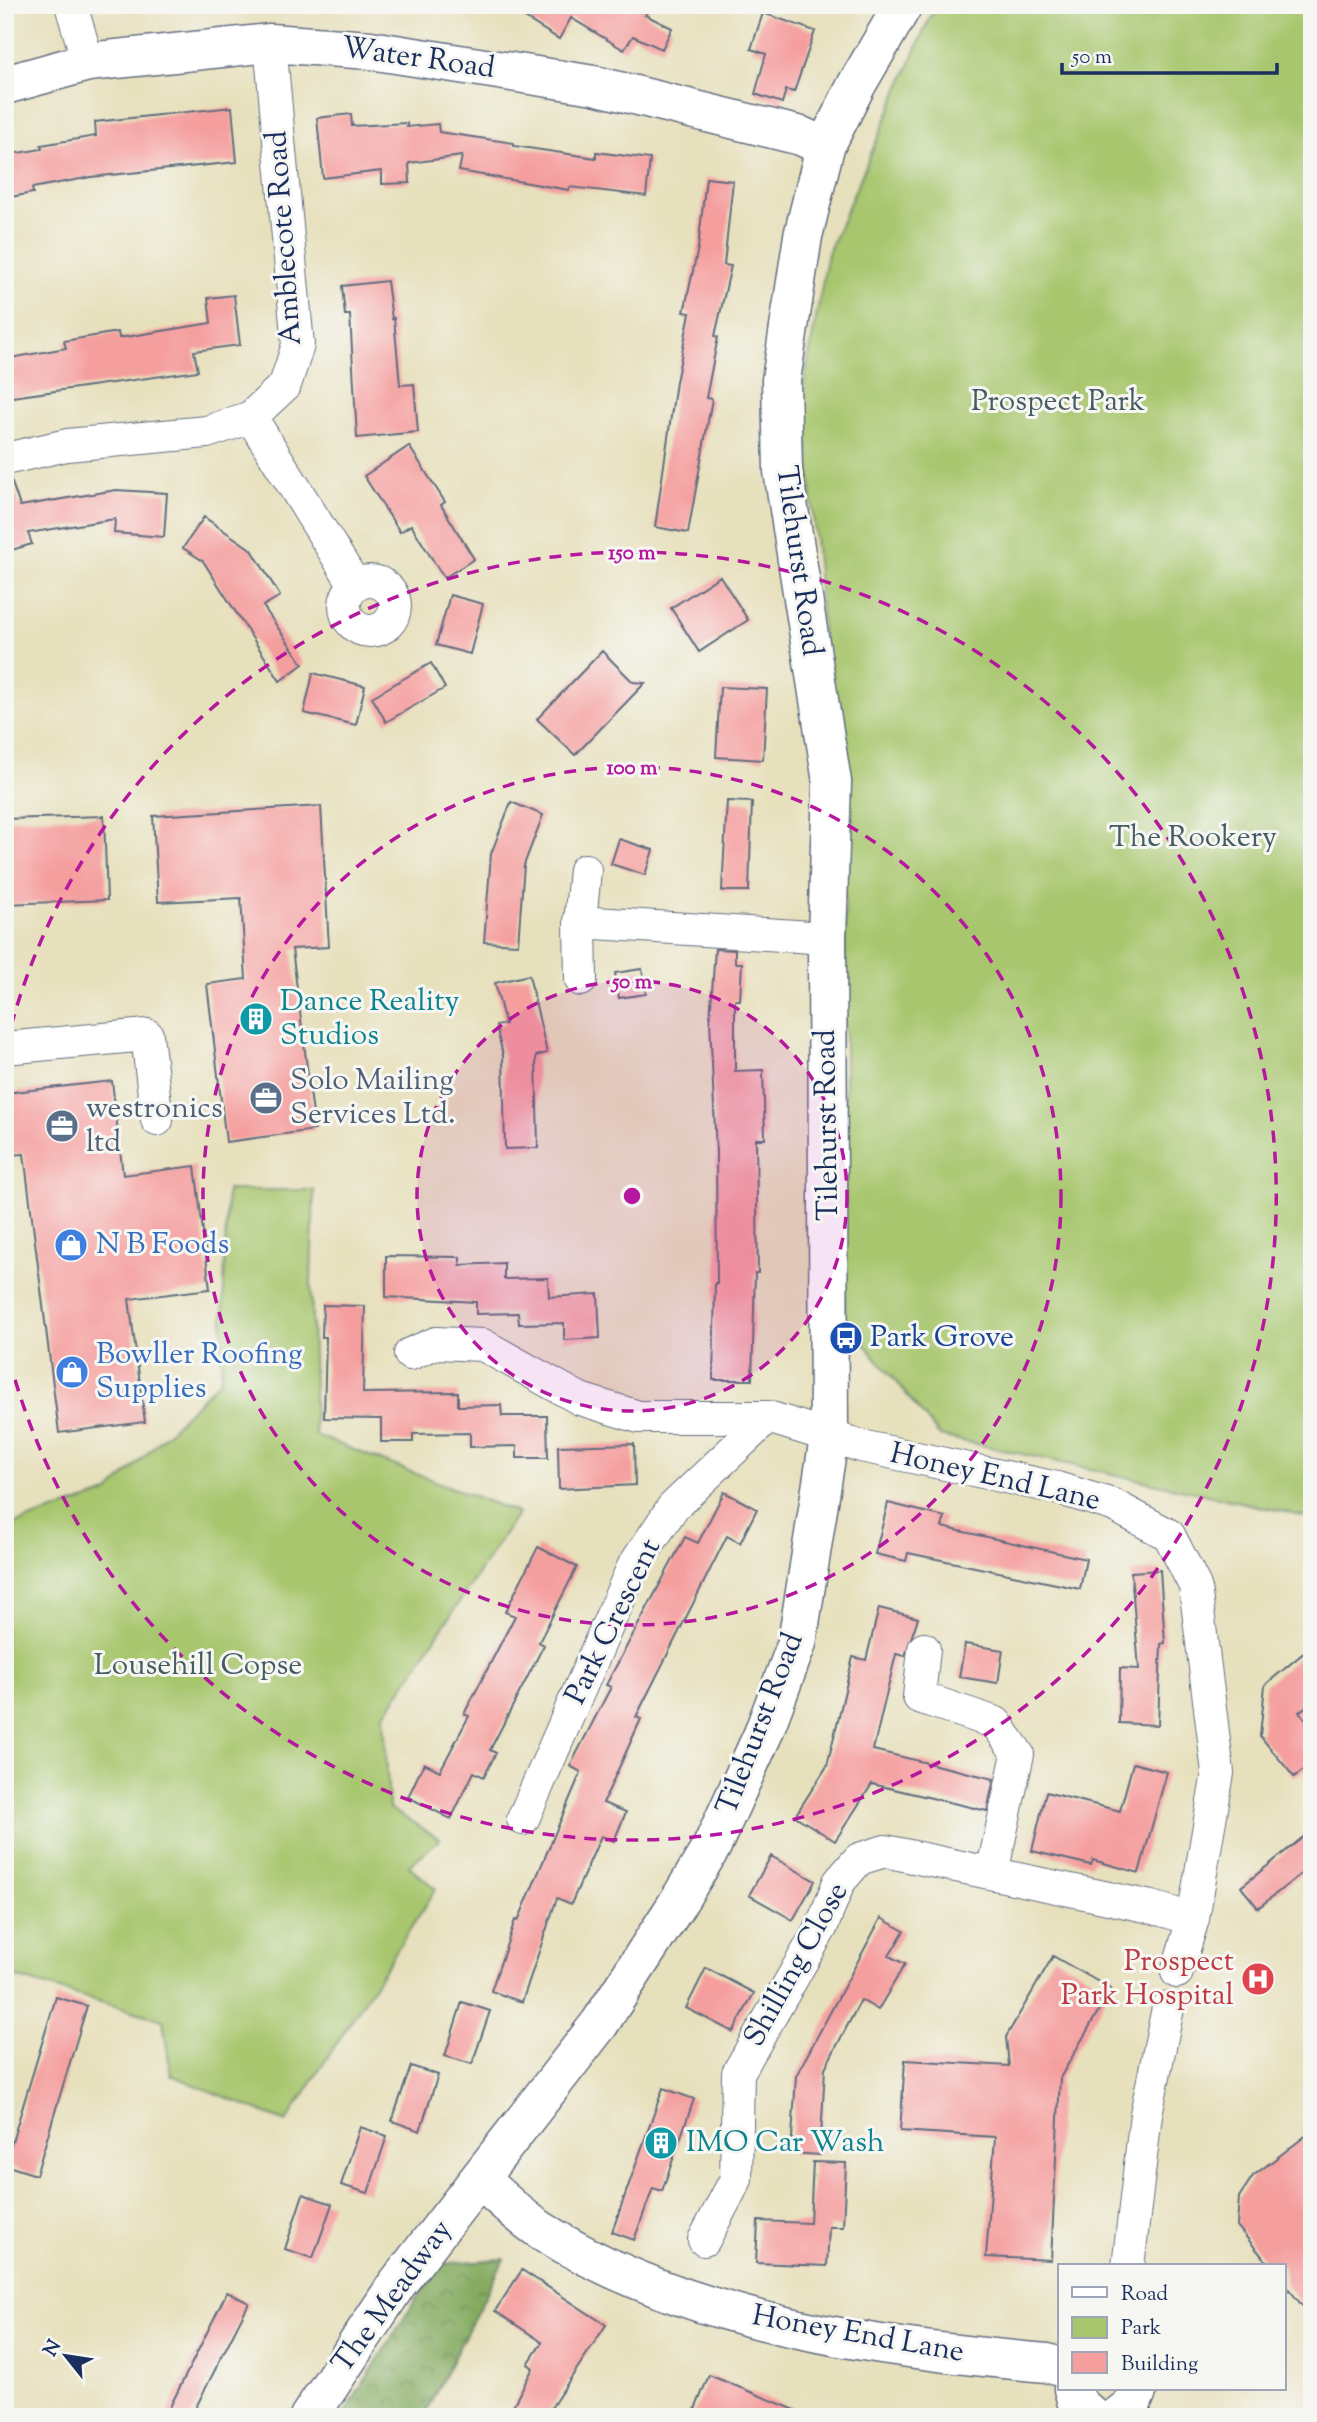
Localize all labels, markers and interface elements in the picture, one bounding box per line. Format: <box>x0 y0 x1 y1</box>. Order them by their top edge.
street label: Water Road <box>339 27 497 91</box>
scale bar <box>1062 32 1277 76</box>
text: 50 m <box>1071 43 1112 73</box>
street label: Amblecote Road <box>256 129 314 347</box>
park label: Prospect Park <box>971 381 1145 424</box>
street label: Tilehurst Road <box>763 463 833 659</box>
text: 150 m <box>608 539 656 569</box>
text: 100 m <box>607 754 658 784</box>
park label: The Rookery <box>1109 817 1277 860</box>
text: 50 m <box>610 968 653 998</box>
place label: Dance Reality Studios <box>280 981 459 1058</box>
building icon: Dance Reality Studios <box>237 1000 275 1038</box>
street label: Tilehurst Road <box>805 1029 851 1221</box>
place label: Solo Mailing Services Ltd. <box>290 1060 456 1137</box>
office icon: Solo Mailing Services Ltd. <box>247 1079 285 1117</box>
place label: westronics ltd <box>86 1088 223 1165</box>
office icon: westronics ltd <box>43 1107 81 1145</box>
centre of rings <box>620 1184 644 1208</box>
place label: N B Foods <box>96 1224 229 1267</box>
shop icon: N B Foods <box>52 1226 90 1264</box>
place label: Park Grove <box>870 1317 1014 1360</box>
bus stop icon: Park Grove <box>827 1319 865 1357</box>
place label: Bowller Roofing Supplies <box>96 1334 303 1411</box>
shop icon: Bowller Roofing Supplies <box>53 1353 91 1391</box>
street label: Honey End Lane <box>886 1433 1104 1523</box>
street label: Park Crescent <box>555 1532 673 1712</box>
street label: Tilehurst Road <box>707 1627 815 1821</box>
park label: Lousehill Copse <box>94 1645 302 1688</box>
street label: Shilling Close <box>734 1875 860 2055</box>
place label: Prospect Park Hospital <box>1061 1941 1234 2018</box>
hospital icon: Prospect Park Hospital <box>1239 1960 1277 1998</box>
place label: IMO Car Wash <box>686 2122 885 2165</box>
building icon: IMO Car Wash <box>642 2124 680 2162</box>
street label: The Meadway <box>322 2211 464 2383</box>
legend <box>1058 2264 1286 2390</box>
text: Road <box>1121 2280 1168 2310</box>
street label: Honey End Lane <box>749 2295 967 2375</box>
text: Park <box>1121 2314 1162 2344</box>
north arrow <box>32 2320 102 2390</box>
text: N <box>38 2335 69 2362</box>
text: Building <box>1121 2350 1198 2380</box>

